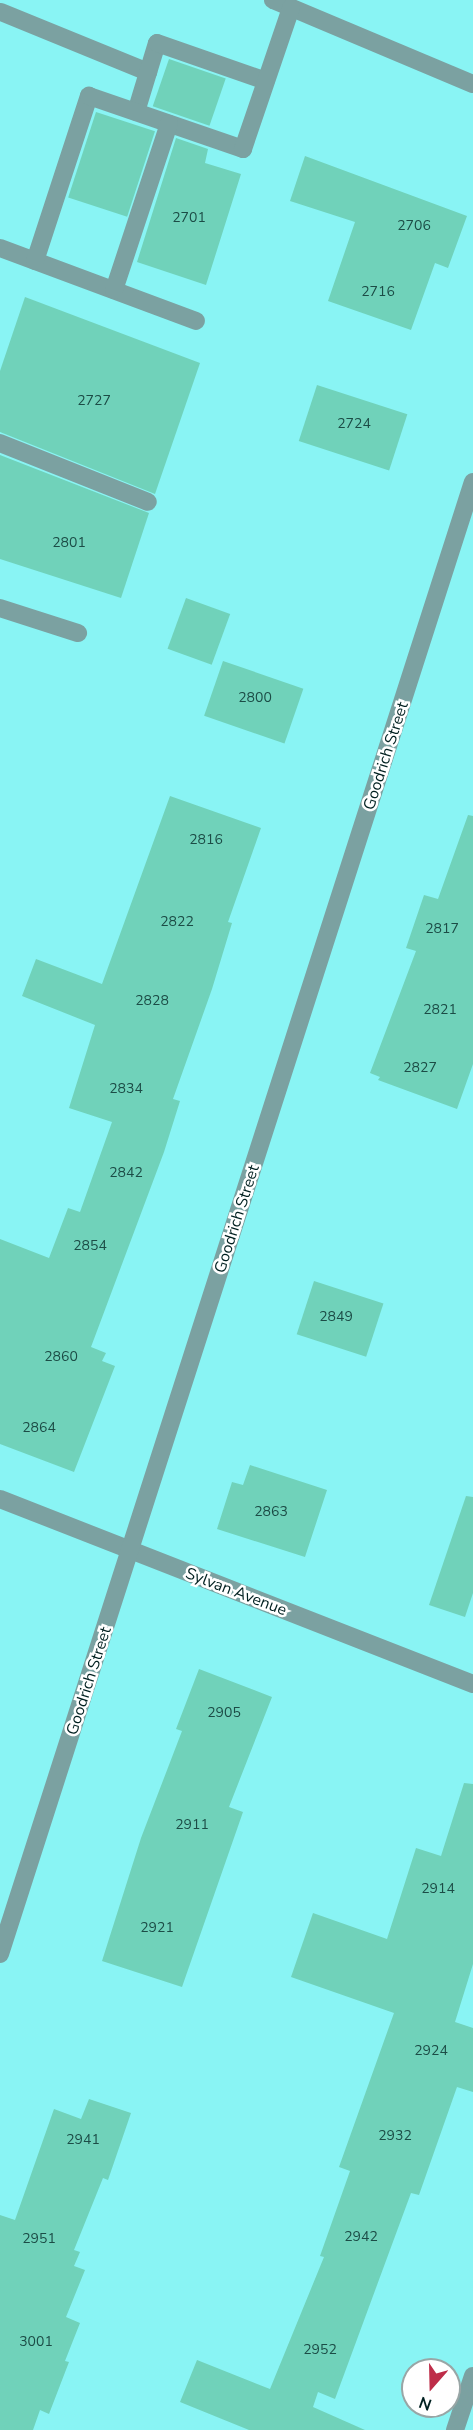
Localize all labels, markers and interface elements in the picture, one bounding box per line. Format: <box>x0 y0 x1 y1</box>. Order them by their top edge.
house number: 2701 <box>172 210 206 226</box>
house number: 2706 <box>397 218 431 234</box>
house number: 2716 <box>361 284 395 300</box>
house number: 2727 <box>77 393 111 409</box>
house number: 2724 <box>337 416 371 432</box>
house number: 2801 <box>52 535 86 551</box>
house number: 2800 <box>238 690 272 706</box>
street label: Goodrich Street <box>359 700 413 812</box>
house number: 2816 <box>189 832 223 848</box>
house number: 2822 <box>160 914 194 930</box>
house number: 2817 <box>425 921 459 937</box>
house number: 2828 <box>135 993 169 1009</box>
house number: 2821 <box>423 1002 457 1018</box>
house number: 2827 <box>403 1060 437 1076</box>
house number: 2834 <box>109 1081 143 1097</box>
street label: Goodrich Street <box>210 1163 264 1275</box>
house number: 2842 <box>109 1165 143 1181</box>
house number: 2854 <box>73 1238 107 1254</box>
house number: 2849 <box>319 1309 353 1325</box>
house number: 2860 <box>44 1349 78 1365</box>
house number: 2864 <box>22 1420 56 1436</box>
house number: 2863 <box>254 1504 288 1520</box>
street label: Sylvan Avenue <box>183 1564 289 1620</box>
street label: Goodrich Street <box>62 1625 116 1737</box>
house number: 2905 <box>207 1705 241 1721</box>
house number: 2911 <box>175 1817 209 1833</box>
house number: 2914 <box>421 1881 455 1897</box>
house number: 2921 <box>140 1920 174 1936</box>
house number: 2924 <box>414 2043 448 2059</box>
house number: 2932 <box>378 2128 412 2144</box>
house number: 2941 <box>66 2132 100 2148</box>
house number: 2942 <box>344 2229 378 2245</box>
house number: 2951 <box>22 2231 56 2247</box>
house number: 3001 <box>19 2334 53 2350</box>
house number: 2952 <box>303 2342 337 2358</box>
north arrow <box>401 2358 461 2418</box>
text: N <box>416 2391 435 2415</box>

